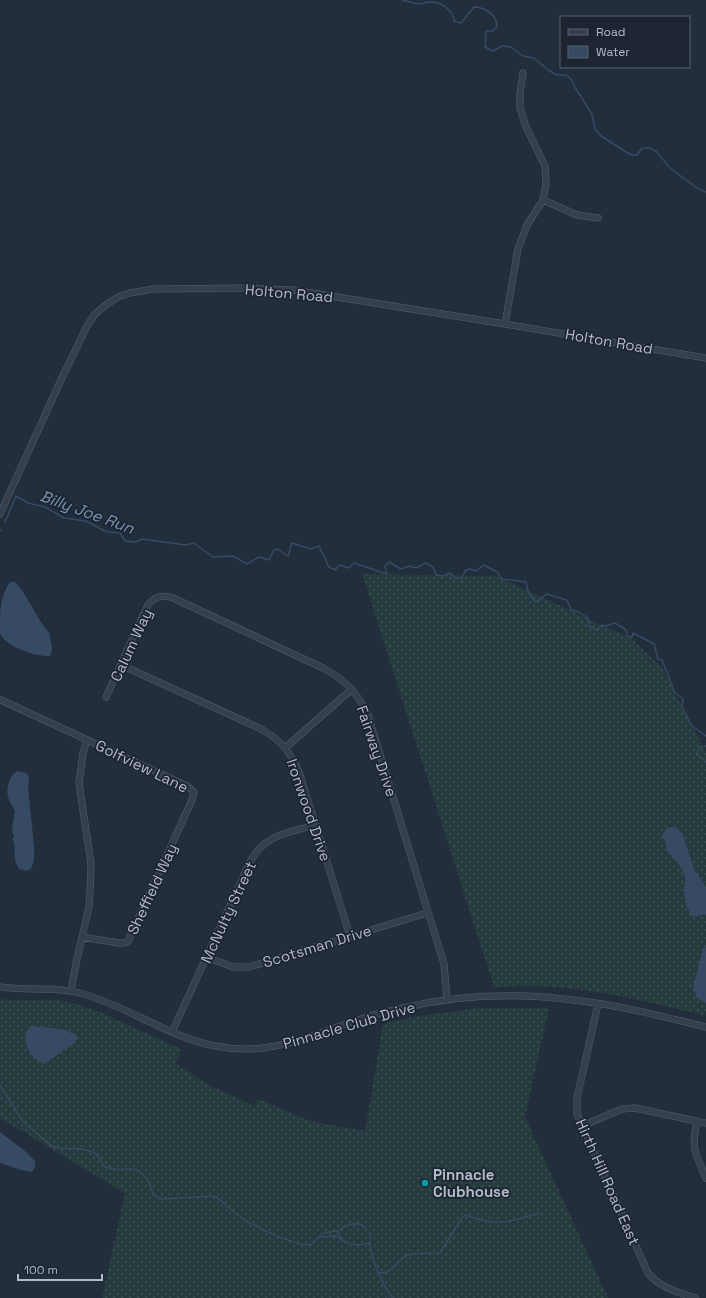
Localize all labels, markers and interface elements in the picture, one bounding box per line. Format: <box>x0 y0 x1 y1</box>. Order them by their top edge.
legend <box>560 16 690 68</box>
text: Road <box>596 24 625 40</box>
text: Water <box>596 44 630 60</box>
street label: Holton Road <box>244 280 334 306</box>
street label: Holton Road <box>564 324 654 358</box>
water label: Billy Joe Run <box>37 485 138 539</box>
street label: Calum Way <box>106 605 156 685</box>
street label: Fairway Drive <box>353 703 402 799</box>
street label: Golfview Lane <box>93 735 192 797</box>
street label: Ironwood Drive <box>283 756 335 864</box>
street label: Sheffield Way <box>123 840 181 938</box>
street label: McNulty Street <box>196 858 260 966</box>
street label: Scotsman Drive <box>260 920 374 972</box>
street label: Pinnacle Club Drive <box>281 997 417 1053</box>
street label: Hirth Hill Road East <box>572 1116 644 1248</box>
place label: Pinnacle Clubhouse <box>433 1165 510 1201</box>
marker: Pinnacle Clubhouse <box>420 1178 430 1188</box>
scale bar <box>18 1256 102 1282</box>
text: 100 m <box>24 1262 58 1278</box>

